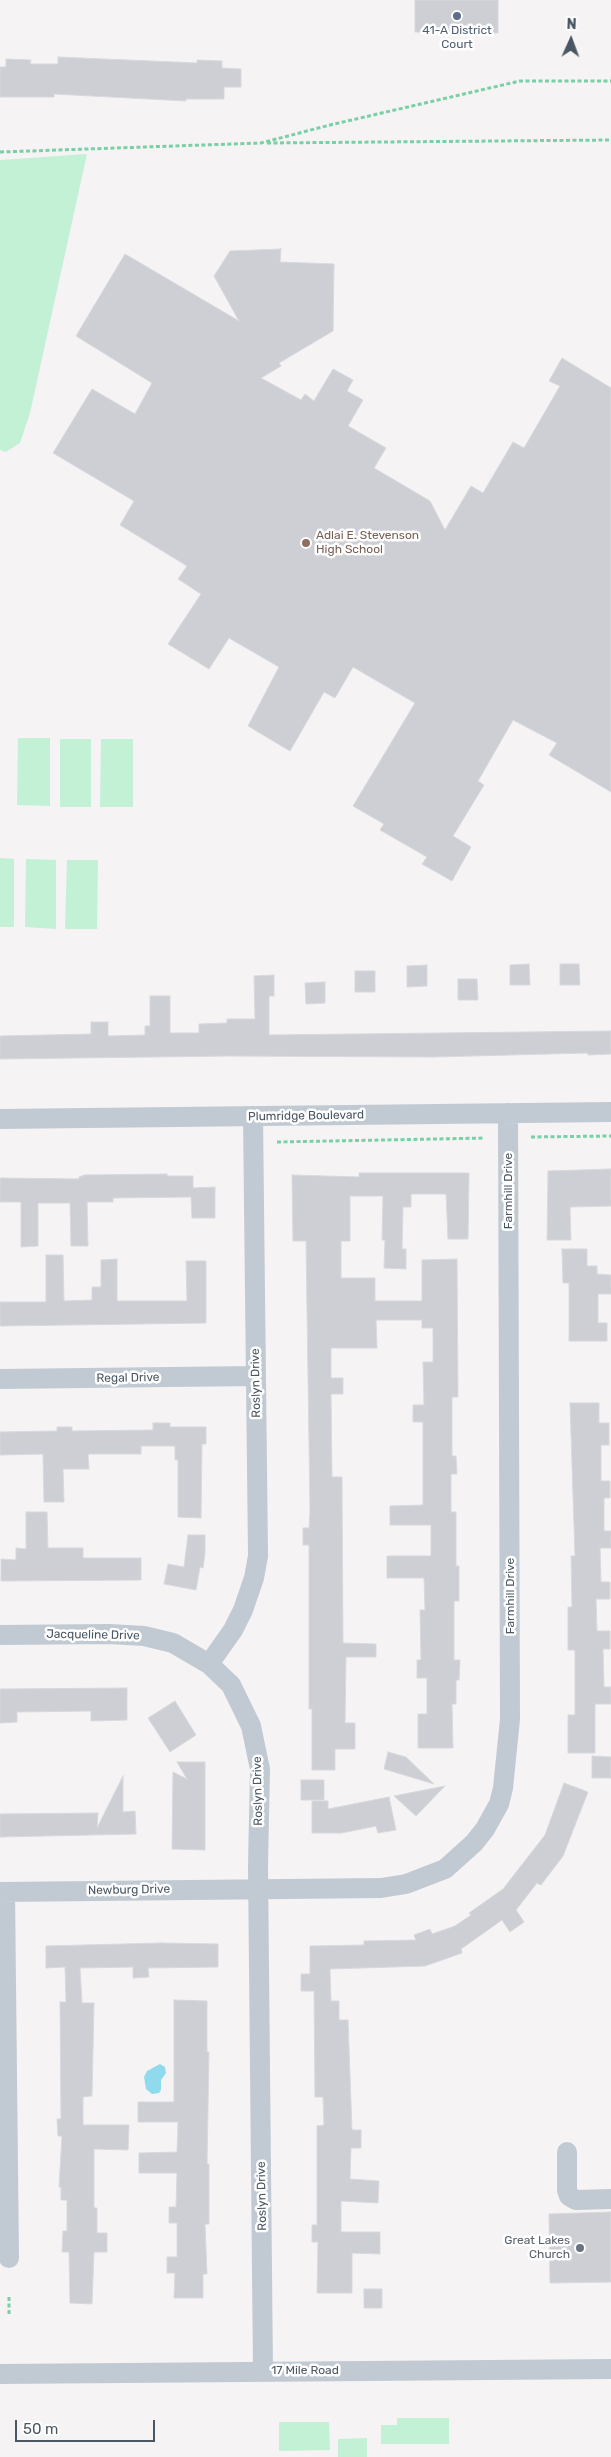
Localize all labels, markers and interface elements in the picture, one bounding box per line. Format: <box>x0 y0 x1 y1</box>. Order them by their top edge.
marker: 41-A District Court <box>451 10 463 22</box>
north arrow <box>546 15 596 65</box>
text: N <box>566 16 577 33</box>
place label: 41-A District Court <box>422 24 492 52</box>
place label: Adlai E. Stevenson High School <box>316 529 419 557</box>
marker: Adlai E. Stevenson High School <box>300 537 312 549</box>
street label: Plumridge Boulevard <box>248 1108 364 1124</box>
street label: Farmhill Drive <box>502 1153 516 1229</box>
street label: Roslyn Drive <box>248 1348 264 1418</box>
street label: Regal Drive <box>96 1370 160 1386</box>
street label: Farmhill Drive <box>504 1558 518 1634</box>
street label: Jacqueline Drive <box>46 1627 140 1643</box>
street label: Roslyn Drive <box>250 1756 266 1826</box>
street label: Newburg Drive <box>88 1882 170 1898</box>
street label: Roslyn Drive <box>254 2161 270 2231</box>
place label: Great Lakes Church <box>504 2234 570 2262</box>
marker: Great Lakes Church <box>574 2242 586 2254</box>
street label: 17 Mile Road <box>271 2364 339 2378</box>
scale bar <box>18 2410 158 2442</box>
text: 50 m <box>23 2420 58 2438</box>

